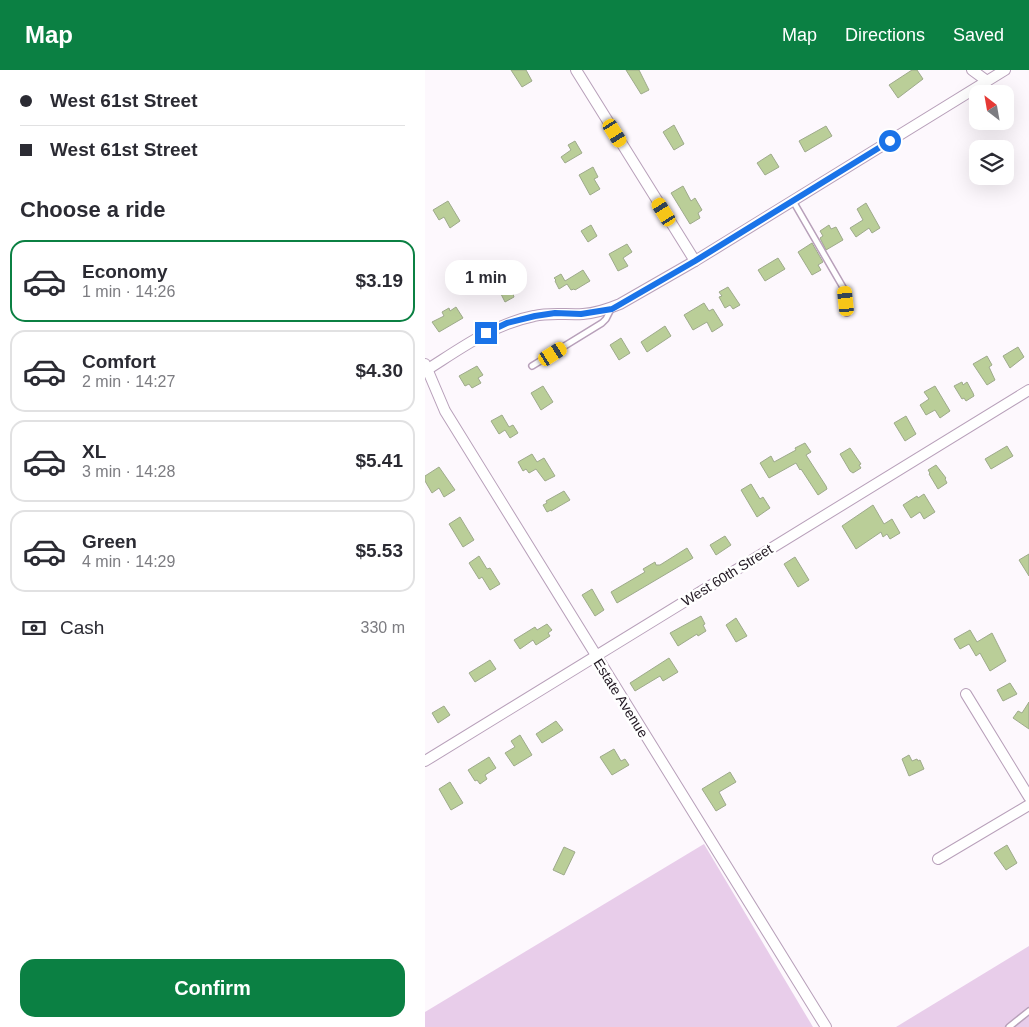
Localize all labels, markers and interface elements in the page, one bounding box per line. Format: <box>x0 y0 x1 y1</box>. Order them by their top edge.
text: Map <box>25 21 73 48</box>
text: Map <box>782 25 817 45</box>
text: Directions <box>845 25 925 45</box>
text: Saved <box>953 25 1004 45</box>
north arrow <box>969 85 1014 130</box>
map controls <box>969 85 1014 185</box>
text: West 61st Street <box>50 90 198 111</box>
car <box>600 116 629 150</box>
route start <box>879 130 901 152</box>
text: West 61st Street <box>50 139 198 160</box>
button: layers <box>969 140 1014 185</box>
car <box>649 195 678 229</box>
text: Choose a ride <box>20 197 165 222</box>
icon: car <box>22 259 67 304</box>
callout: 1 min <box>445 260 527 296</box>
text: Economy <box>82 261 168 282</box>
text: 1 min <box>465 269 507 286</box>
text: $3.19 <box>355 270 403 291</box>
text: 1 min · 14:26 <box>82 283 175 300</box>
car <box>836 285 855 317</box>
route end <box>475 322 497 344</box>
car <box>536 340 569 368</box>
icon: car <box>22 349 67 394</box>
text: Comfort <box>82 351 156 372</box>
text: $4.30 <box>355 360 403 381</box>
text: 2 min · 14:27 <box>82 373 175 390</box>
icon: car <box>22 439 67 484</box>
text: XL <box>82 441 106 462</box>
text: $5.41 <box>355 450 403 471</box>
text: 3 min · 14:28 <box>82 463 175 480</box>
icon: car <box>22 529 67 574</box>
text: Green <box>82 531 137 552</box>
text: $5.53 <box>355 540 403 561</box>
street label: West 60th Street <box>679 541 775 609</box>
text: 4 min · 14:29 <box>82 553 175 570</box>
icon: cash <box>20 614 48 642</box>
text: Cash <box>60 617 104 638</box>
text: 330 m <box>361 619 405 636</box>
street label: Estate Avenue <box>590 656 652 741</box>
button: Confirm <box>20 959 405 1017</box>

